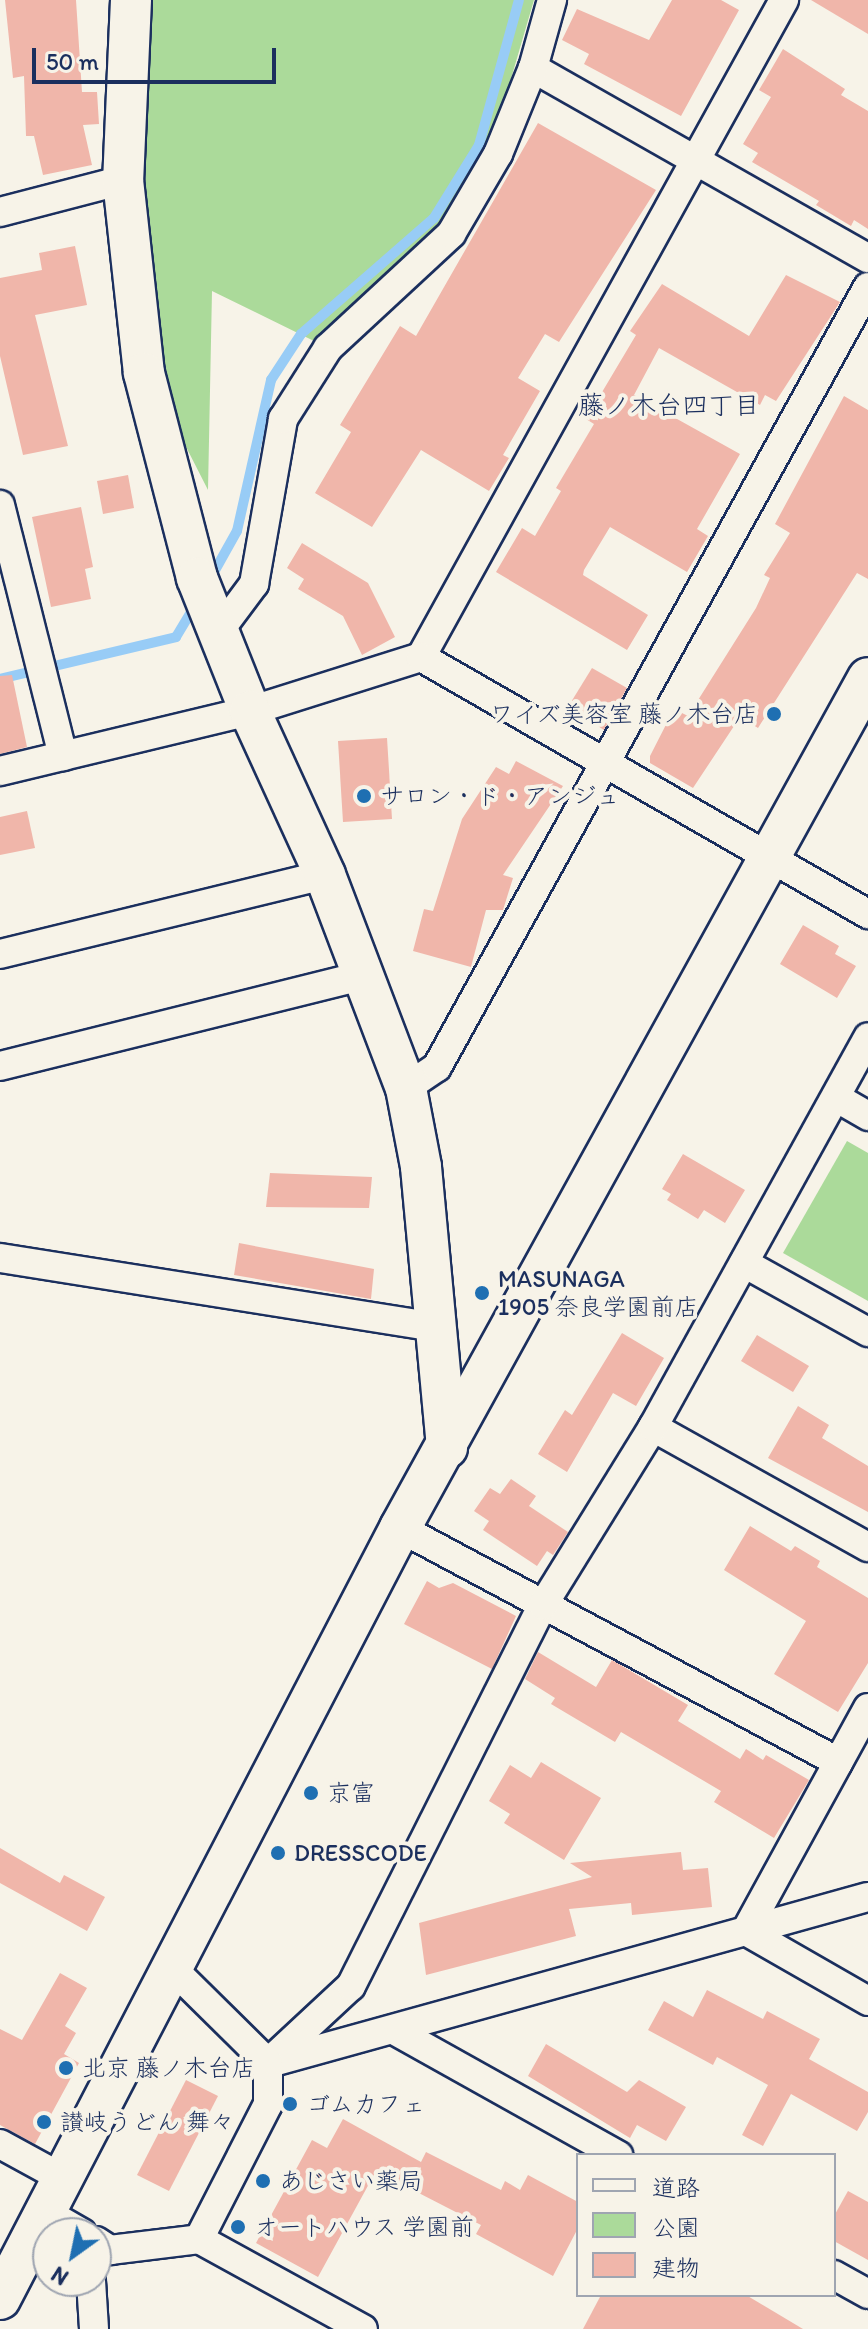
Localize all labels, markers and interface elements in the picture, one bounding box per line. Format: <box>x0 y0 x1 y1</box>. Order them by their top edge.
scale bar <box>36 32 280 82</box>
text: 50 m <box>46 47 99 76</box>
district label: 藤ノ木台四丁目 <box>578 390 760 422</box>
place label: ワイズ美容室 藤ノ木台店 <box>489 700 758 728</box>
marker: ワイズ美容室 藤ノ木台店 <box>765 705 783 723</box>
place label: サロン・ド・アンジュ <box>380 782 620 810</box>
marker: サロン・ド・アンジュ <box>355 787 373 805</box>
place label: MASUNAGA 1905 奈良学園前店 <box>498 1265 698 1321</box>
marker: MASUNAGA 1905 奈良学園前店 <box>473 1284 491 1302</box>
place label: 京富 <box>327 1779 375 1807</box>
marker: 京富 <box>302 1784 320 1802</box>
place label: DRESSCODE <box>294 1839 427 1867</box>
marker: DRESSCODE <box>269 1844 287 1862</box>
place label: 北京 藤ノ木台店 <box>82 2054 255 2082</box>
marker: 北京 藤ノ木台店 <box>57 2059 75 2077</box>
place label: ゴムカフェ <box>306 2090 426 2118</box>
marker: ゴムカフェ <box>281 2095 299 2113</box>
place label: 讃岐うどん 舞々 <box>60 2108 233 2136</box>
marker: 讃岐うどん 舞々 <box>35 2113 53 2131</box>
legend <box>576 2153 836 2297</box>
place label: あじさい薬局 <box>279 2167 423 2195</box>
marker: あじさい薬局 <box>254 2172 272 2190</box>
text: 道路 <box>652 2173 700 2202</box>
place label: オートハウス 学園前 <box>254 2213 475 2241</box>
text: 公園 <box>652 2213 700 2242</box>
north arrow <box>32 2217 112 2297</box>
marker: オートハウス 学園前 <box>229 2218 247 2236</box>
text: 建物 <box>652 2253 700 2282</box>
text: N <box>46 2261 73 2291</box>

